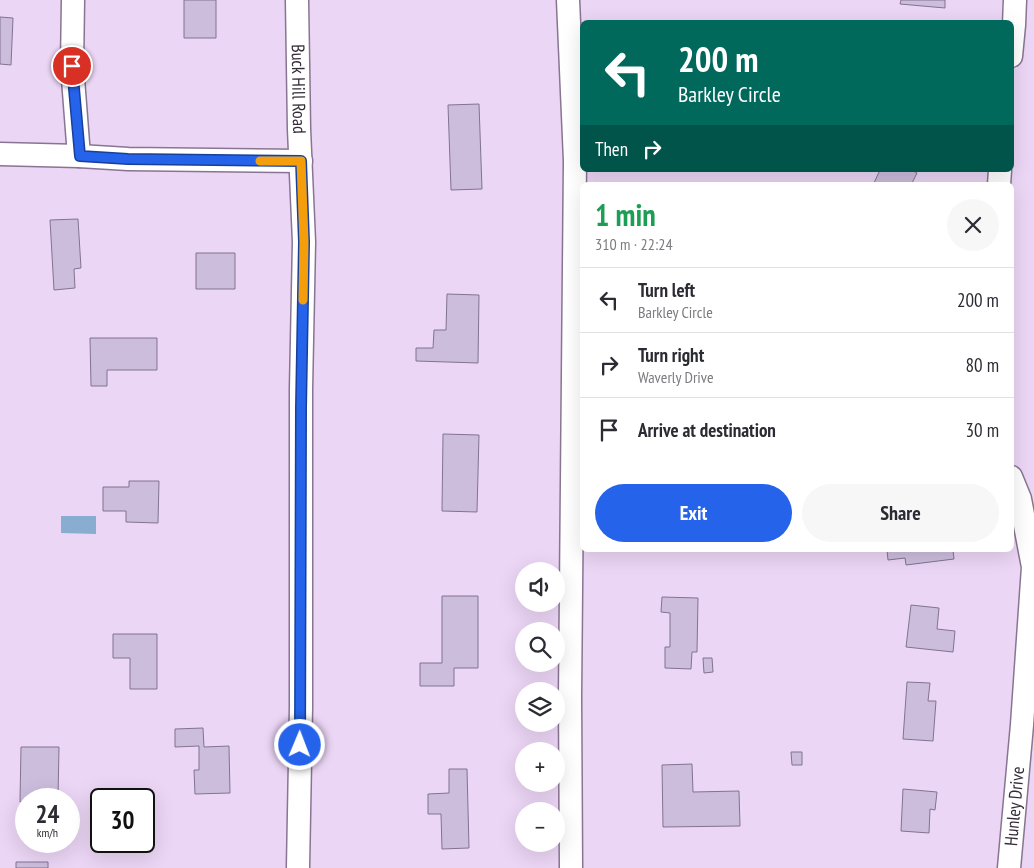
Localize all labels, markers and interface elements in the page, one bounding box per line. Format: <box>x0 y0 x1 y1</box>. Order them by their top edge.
text: 200 m <box>678 36 759 82</box>
icon: left <box>595 40 660 105</box>
street label: Buck Hill Road <box>287 44 311 134</box>
pin <box>51 45 93 87</box>
icon: arrive <box>58 52 86 80</box>
text: Barkley Circle <box>678 80 781 108</box>
icon: right <box>638 135 666 163</box>
text: Then <box>595 137 628 161</box>
text: 1 min <box>595 195 656 234</box>
button: close <box>947 199 999 251</box>
text: 310 m · 22:24 <box>595 234 673 254</box>
text: Turn left <box>638 278 695 302</box>
icon: left <box>595 286 623 314</box>
text: 200 m <box>957 288 999 312</box>
text: Barkley Circle <box>638 302 713 322</box>
text: Turn right <box>638 343 704 367</box>
icon: right <box>595 351 623 379</box>
text: 80 m <box>966 353 999 377</box>
text: Waverly Drive <box>638 367 714 387</box>
icon: arrive <box>595 416 623 444</box>
text: Arrive at destination <box>638 418 776 442</box>
text: 30 m <box>966 418 999 442</box>
button: Exit <box>595 484 792 542</box>
button: Share <box>802 484 999 542</box>
map controls <box>515 562 565 852</box>
button: sound <box>515 562 565 612</box>
button: search <box>515 622 565 672</box>
button: layers <box>515 682 565 732</box>
position arrow <box>273 718 325 770</box>
button: + <box>515 742 565 792</box>
street label: Hunley Drive <box>999 766 1029 847</box>
speed limit sign: 30 <box>90 788 155 853</box>
text: 24 <box>36 798 59 830</box>
button: − <box>515 802 565 852</box>
text: km/h <box>37 825 58 840</box>

